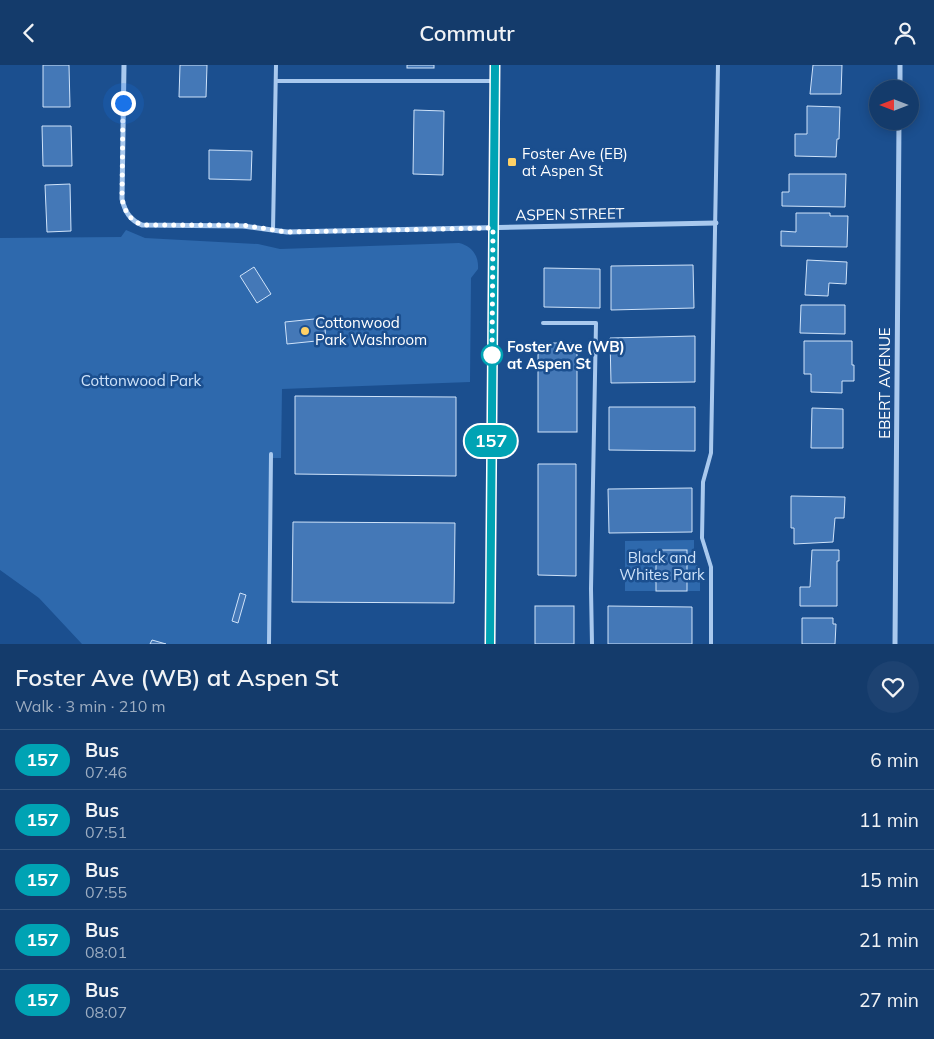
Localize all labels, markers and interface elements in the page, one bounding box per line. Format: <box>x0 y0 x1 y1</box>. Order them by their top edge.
icon: back <box>15 19 43 47</box>
text: Commutr <box>419 19 515 47</box>
icon: person <box>891 19 919 47</box>
north arrow <box>869 80 919 130</box>
map controls <box>869 80 919 130</box>
your location <box>111 91 136 116</box>
place label: Foster Ave (EB) at Aspen St <box>522 144 628 180</box>
marker: Foster Ave (EB) at Aspen St <box>506 156 518 168</box>
street label: ASPEN STREET <box>515 204 625 224</box>
place label: Cottonwood Park Washroom <box>315 313 427 349</box>
marker: Cottonwood Park Washroom <box>299 325 311 337</box>
street label: EBERT AVENUE <box>875 327 894 439</box>
place label: Foster Ave (WB) at Aspen St <box>507 337 625 373</box>
marker: Foster Ave (WB) at Aspen St <box>481 344 503 366</box>
park label: Cottonwood Park <box>81 371 201 390</box>
line badge: 157 <box>462 425 520 457</box>
text: 157 <box>475 429 507 452</box>
park label: Black and Whites Park <box>619 548 705 584</box>
button: heart <box>867 661 919 713</box>
text: Foster Ave (WB) at Aspen St <box>15 662 338 692</box>
text: Walk · 3 min · 210 m <box>15 696 166 716</box>
text: Bus <box>85 738 119 762</box>
text: 157 <box>26 748 59 771</box>
text: 6 min <box>870 748 919 772</box>
text: 07:46 <box>85 762 127 782</box>
text: Bus <box>85 798 119 822</box>
text: 157 <box>26 808 59 831</box>
text: 11 min <box>859 808 919 832</box>
text: 07:51 <box>85 822 127 842</box>
text: Bus <box>85 858 119 882</box>
text: 157 <box>26 868 59 891</box>
text: 15 min <box>859 868 919 892</box>
text: 07:55 <box>85 882 127 902</box>
text: Bus <box>85 918 119 942</box>
text: 157 <box>26 928 59 951</box>
text: 21 min <box>859 928 919 952</box>
text: 08:01 <box>85 942 127 962</box>
text: Bus <box>85 978 119 1002</box>
text: 157 <box>26 988 59 1011</box>
text: 27 min <box>859 988 919 1012</box>
text: 08:07 <box>85 1002 127 1022</box>

